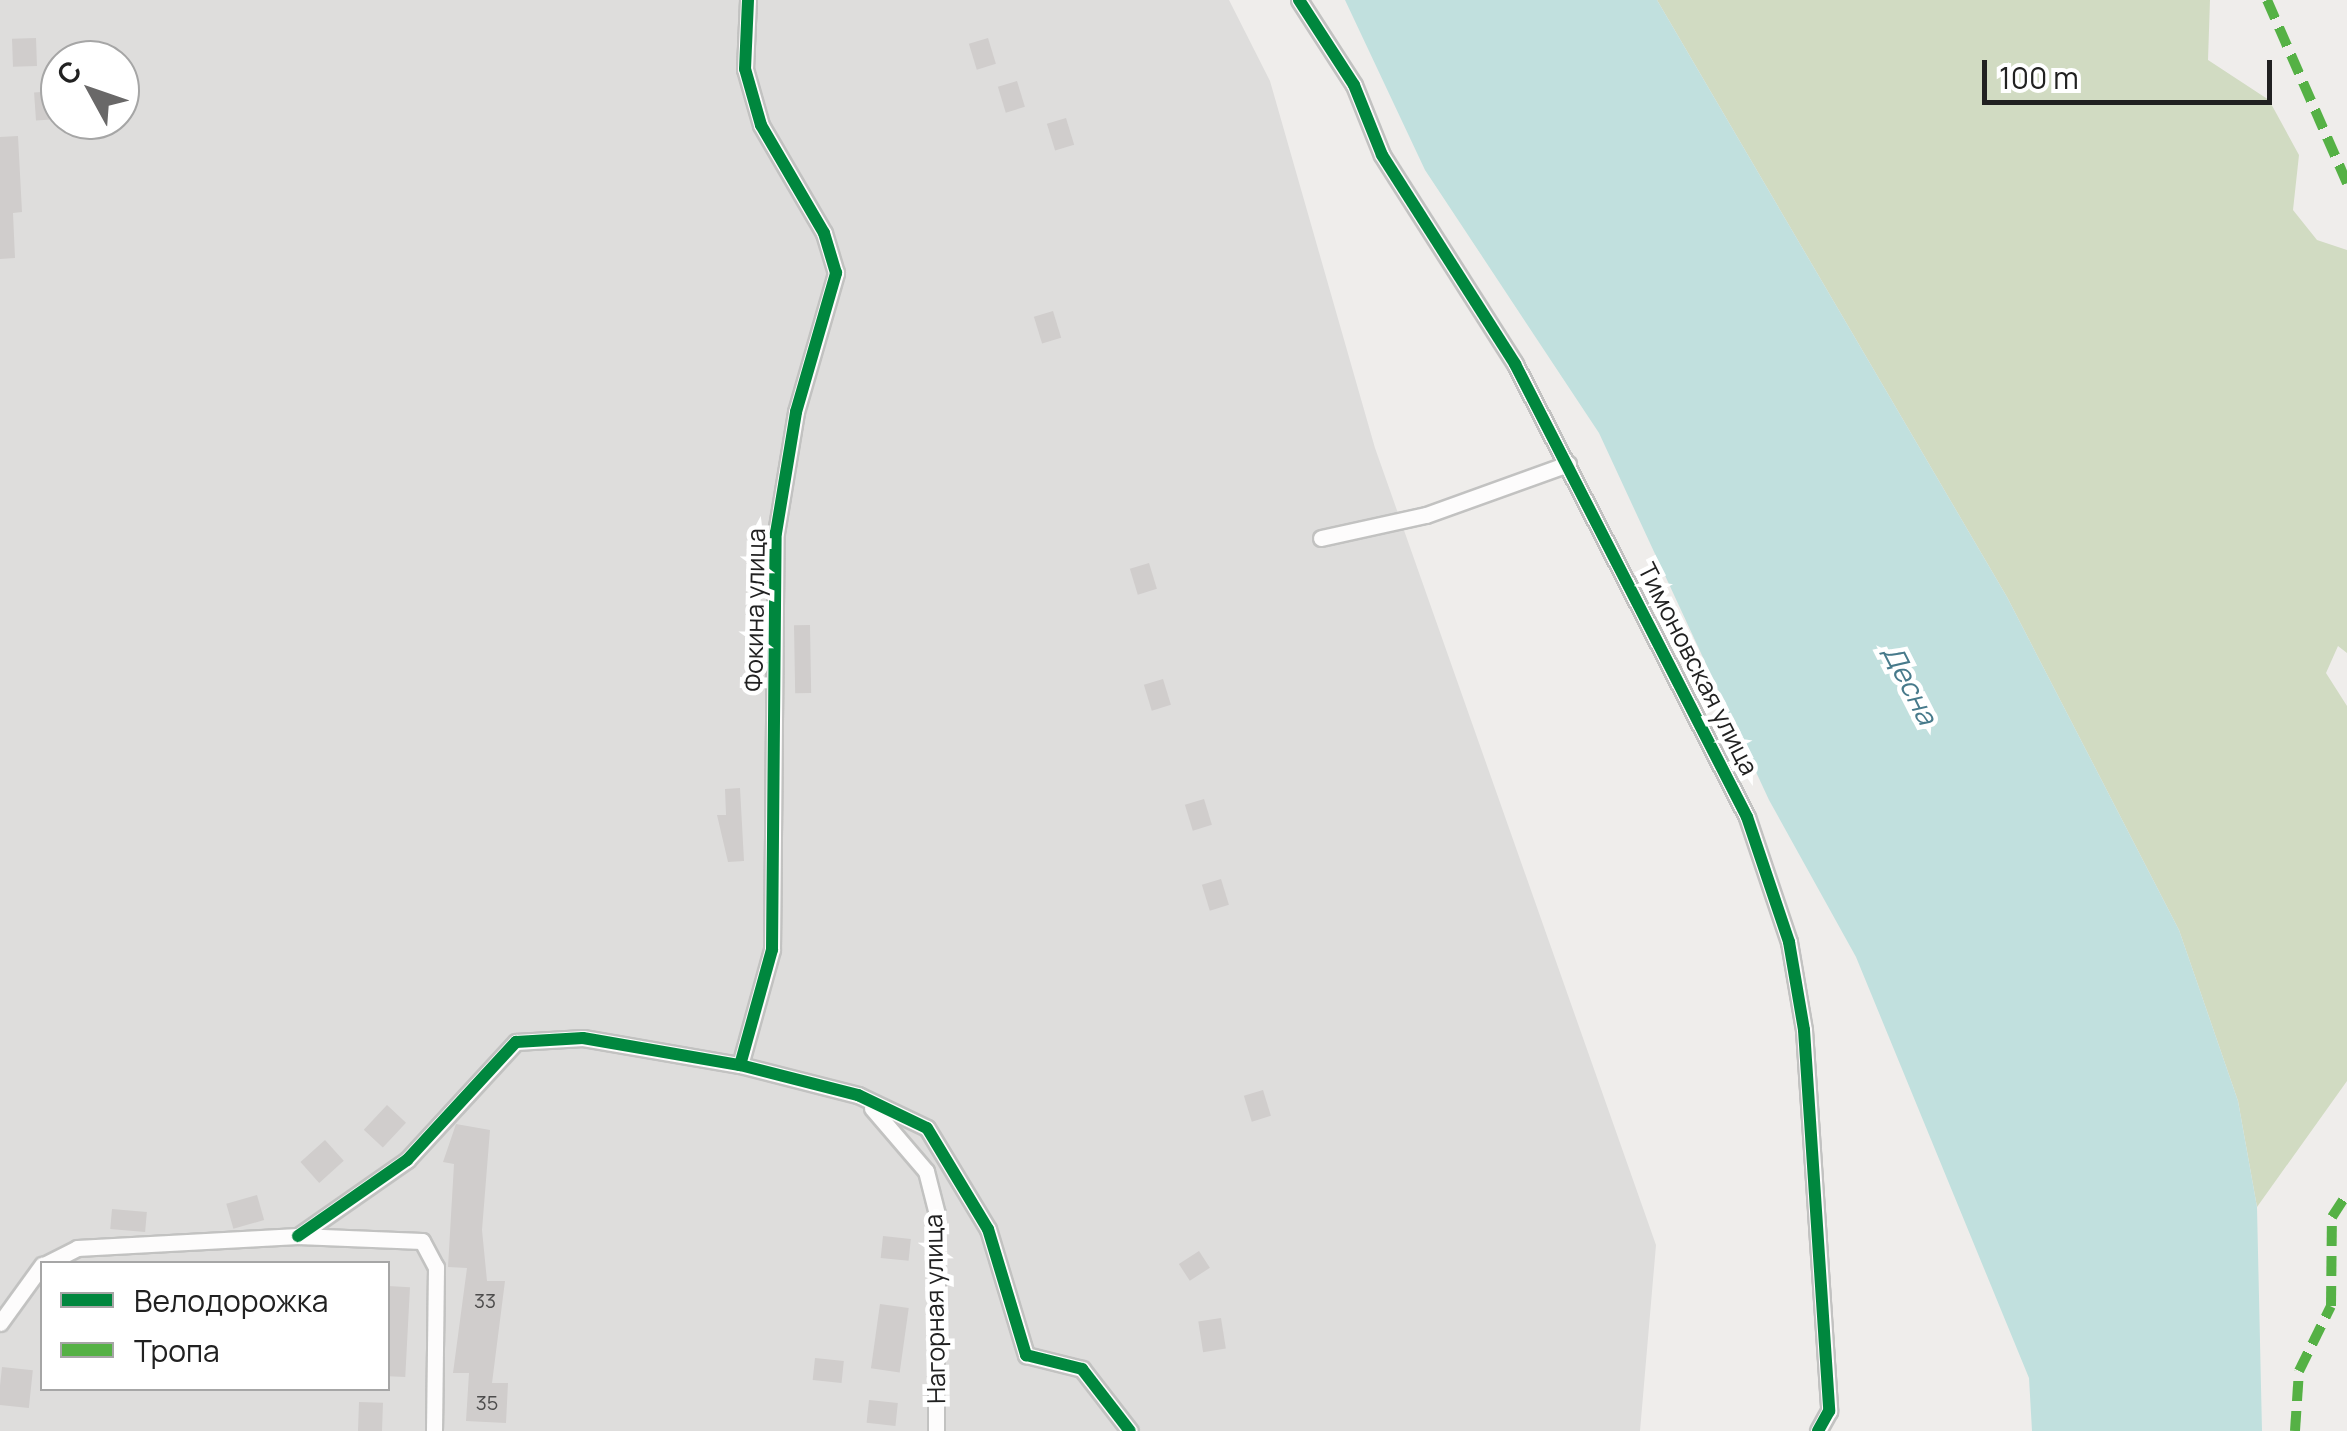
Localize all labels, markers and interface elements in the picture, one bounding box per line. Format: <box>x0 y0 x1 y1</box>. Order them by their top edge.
north arrow <box>40 40 140 140</box>
scale bar <box>1987 40 2277 102</box>
text: С <box>47 52 90 92</box>
text: 100 m <box>1999 57 2079 98</box>
street label: Фокина улица <box>739 528 771 692</box>
street label: Тимоновская улица <box>1632 558 1764 780</box>
water label: Десна <box>1877 639 1945 729</box>
street label: Нагорная улица <box>918 1214 952 1404</box>
legend <box>40 1261 390 1391</box>
text: Велодорожка <box>134 1280 328 1321</box>
house number: 33 <box>474 1288 496 1312</box>
text: Тропа <box>134 1330 220 1371</box>
house number: 35 <box>476 1390 498 1414</box>

